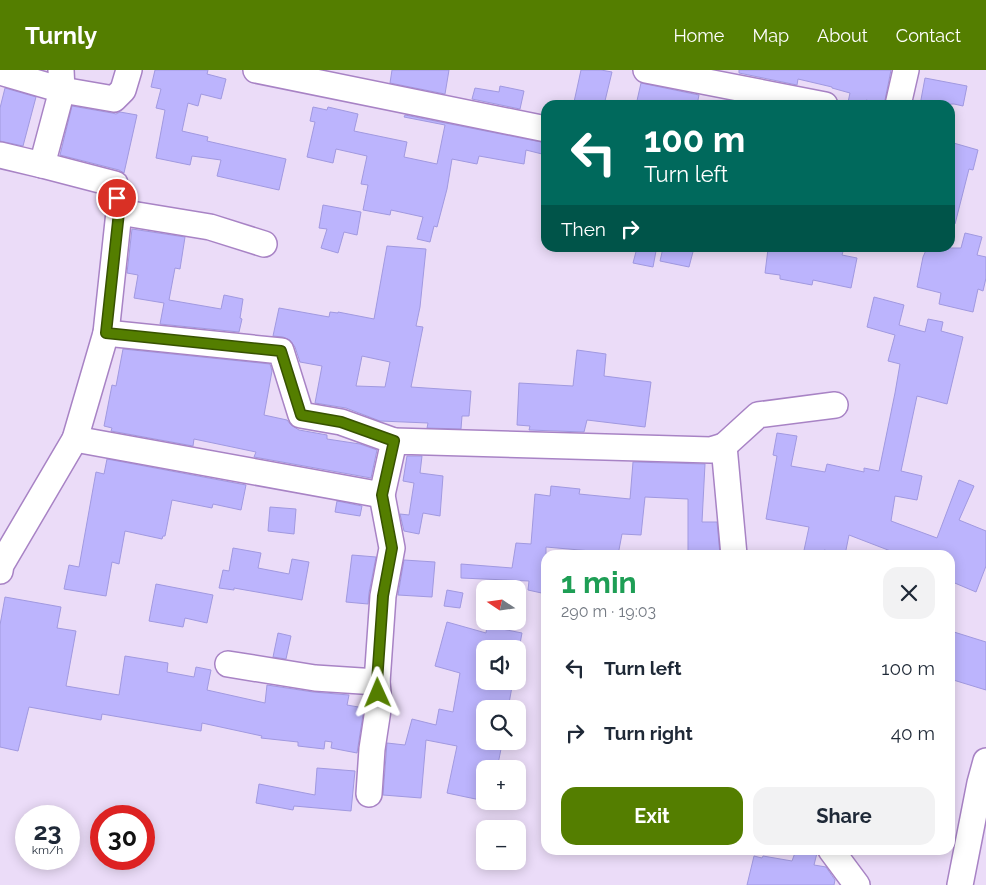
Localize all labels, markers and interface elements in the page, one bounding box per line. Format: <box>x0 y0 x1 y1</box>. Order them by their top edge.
text: Turnly <box>25 21 97 50</box>
text: Home <box>673 25 724 46</box>
text: Map <box>752 25 789 46</box>
text: About <box>817 25 868 46</box>
text: Contact <box>896 25 961 46</box>
text: 100 m <box>644 119 745 160</box>
icon: left <box>561 120 626 185</box>
text: Turn left <box>644 161 728 187</box>
pin <box>96 177 138 219</box>
icon: arrive <box>103 184 131 212</box>
icon: right <box>616 215 644 243</box>
text: Then <box>561 218 606 240</box>
text: 1 min <box>561 565 637 600</box>
button: close <box>883 567 935 619</box>
north arrow <box>476 580 526 630</box>
map controls <box>476 580 526 870</box>
text: 290 m · 19:03 <box>561 602 656 621</box>
button: sound <box>476 640 526 690</box>
icon: left <box>561 654 589 682</box>
text: Turn left <box>604 657 681 679</box>
text: 100 m <box>881 657 935 679</box>
position arrow <box>351 666 403 718</box>
button: search <box>476 700 526 750</box>
icon: right <box>561 719 589 747</box>
text: Turn right <box>604 722 693 744</box>
text: 40 m <box>891 722 935 744</box>
button: + <box>476 760 526 810</box>
button: Exit <box>561 787 743 845</box>
button: Share <box>753 787 935 845</box>
speed limit sign: 30 <box>90 805 155 870</box>
text: 23 <box>33 816 62 846</box>
button: − <box>476 820 526 870</box>
text: km/h <box>32 843 63 857</box>

